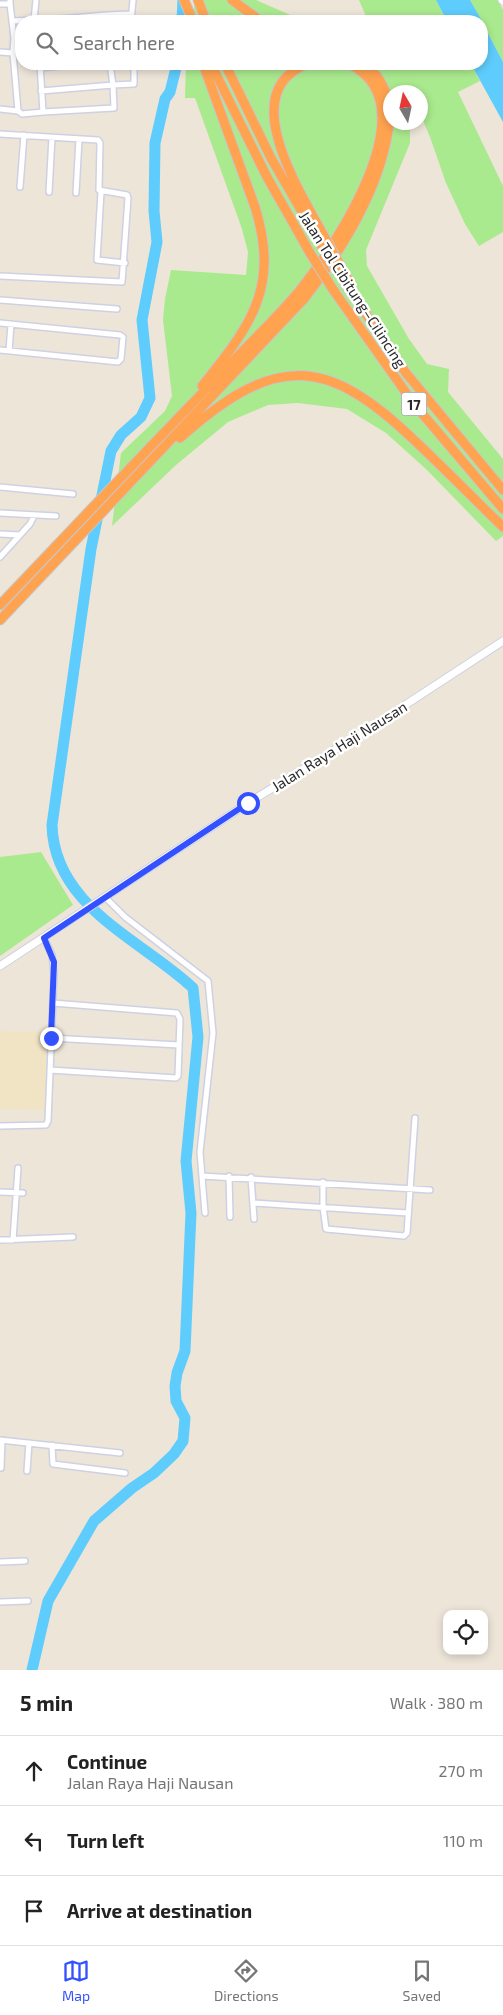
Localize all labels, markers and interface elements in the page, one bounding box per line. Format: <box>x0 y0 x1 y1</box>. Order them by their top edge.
search box <box>15 15 488 70</box>
icon: search <box>33 29 61 57</box>
text: Search here <box>73 31 175 54</box>
north arrow <box>383 85 428 130</box>
street label: Jalan Tol Cibitung–Cilincing <box>296 207 411 371</box>
road number: 17 <box>402 392 426 416</box>
street label: Jalan Raya Haji Nausan <box>268 697 410 796</box>
route start <box>237 792 260 815</box>
route end <box>40 1027 63 1050</box>
map controls <box>443 1610 488 1655</box>
button: locate <box>443 1610 488 1655</box>
text: 5 min <box>20 1690 73 1715</box>
text: Walk · 380 m <box>390 1693 483 1712</box>
text: Continue <box>67 1750 147 1773</box>
icon: ahead <box>20 1757 48 1785</box>
text: 270 m <box>439 1761 483 1780</box>
text: Jalan Raya Haji Nausan <box>67 1773 233 1792</box>
icon: left <box>20 1827 48 1855</box>
text: Turn left <box>67 1829 144 1852</box>
text: 110 m <box>443 1831 483 1850</box>
icon: arrive <box>20 1897 48 1925</box>
text: Arrive at destination <box>67 1899 252 1922</box>
tab: Map <box>62 1957 90 2004</box>
tab: Directions <box>214 1957 279 2004</box>
tab: Saved <box>403 1957 441 2004</box>

